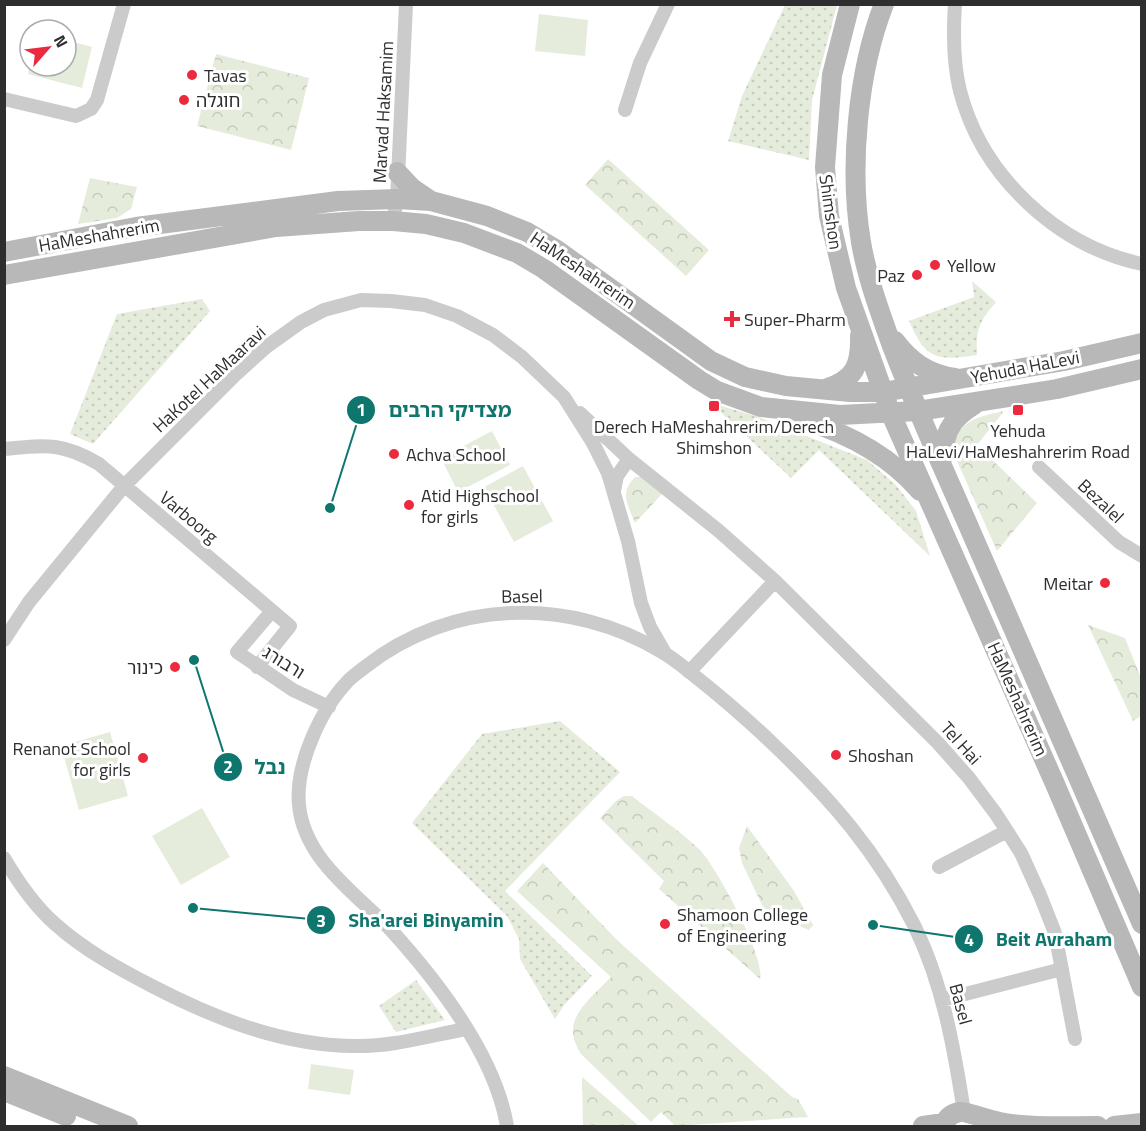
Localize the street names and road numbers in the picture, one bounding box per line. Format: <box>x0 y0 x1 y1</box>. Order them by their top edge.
street label: Marvad Haksamim <box>366 40 400 184</box>
street label: Shimshon <box>812 173 850 251</box>
street label: HaMeshahrerim <box>36 211 162 259</box>
street label: HaMeshahrerim <box>525 225 641 315</box>
street label: HaKotel HaMaaravi <box>146 319 272 439</box>
street label: Yehuda HaLevi <box>968 343 1082 391</box>
street label: Bezalel <box>1072 472 1130 530</box>
street label: Varboorg <box>154 484 224 550</box>
street label: Basel <box>501 582 543 610</box>
street label: ורבורג <box>258 638 310 686</box>
street label: HaMeshahrerim <box>981 638 1055 760</box>
street label: Tel Hai <box>934 715 988 771</box>
street label: Basel <box>943 980 979 1028</box>

